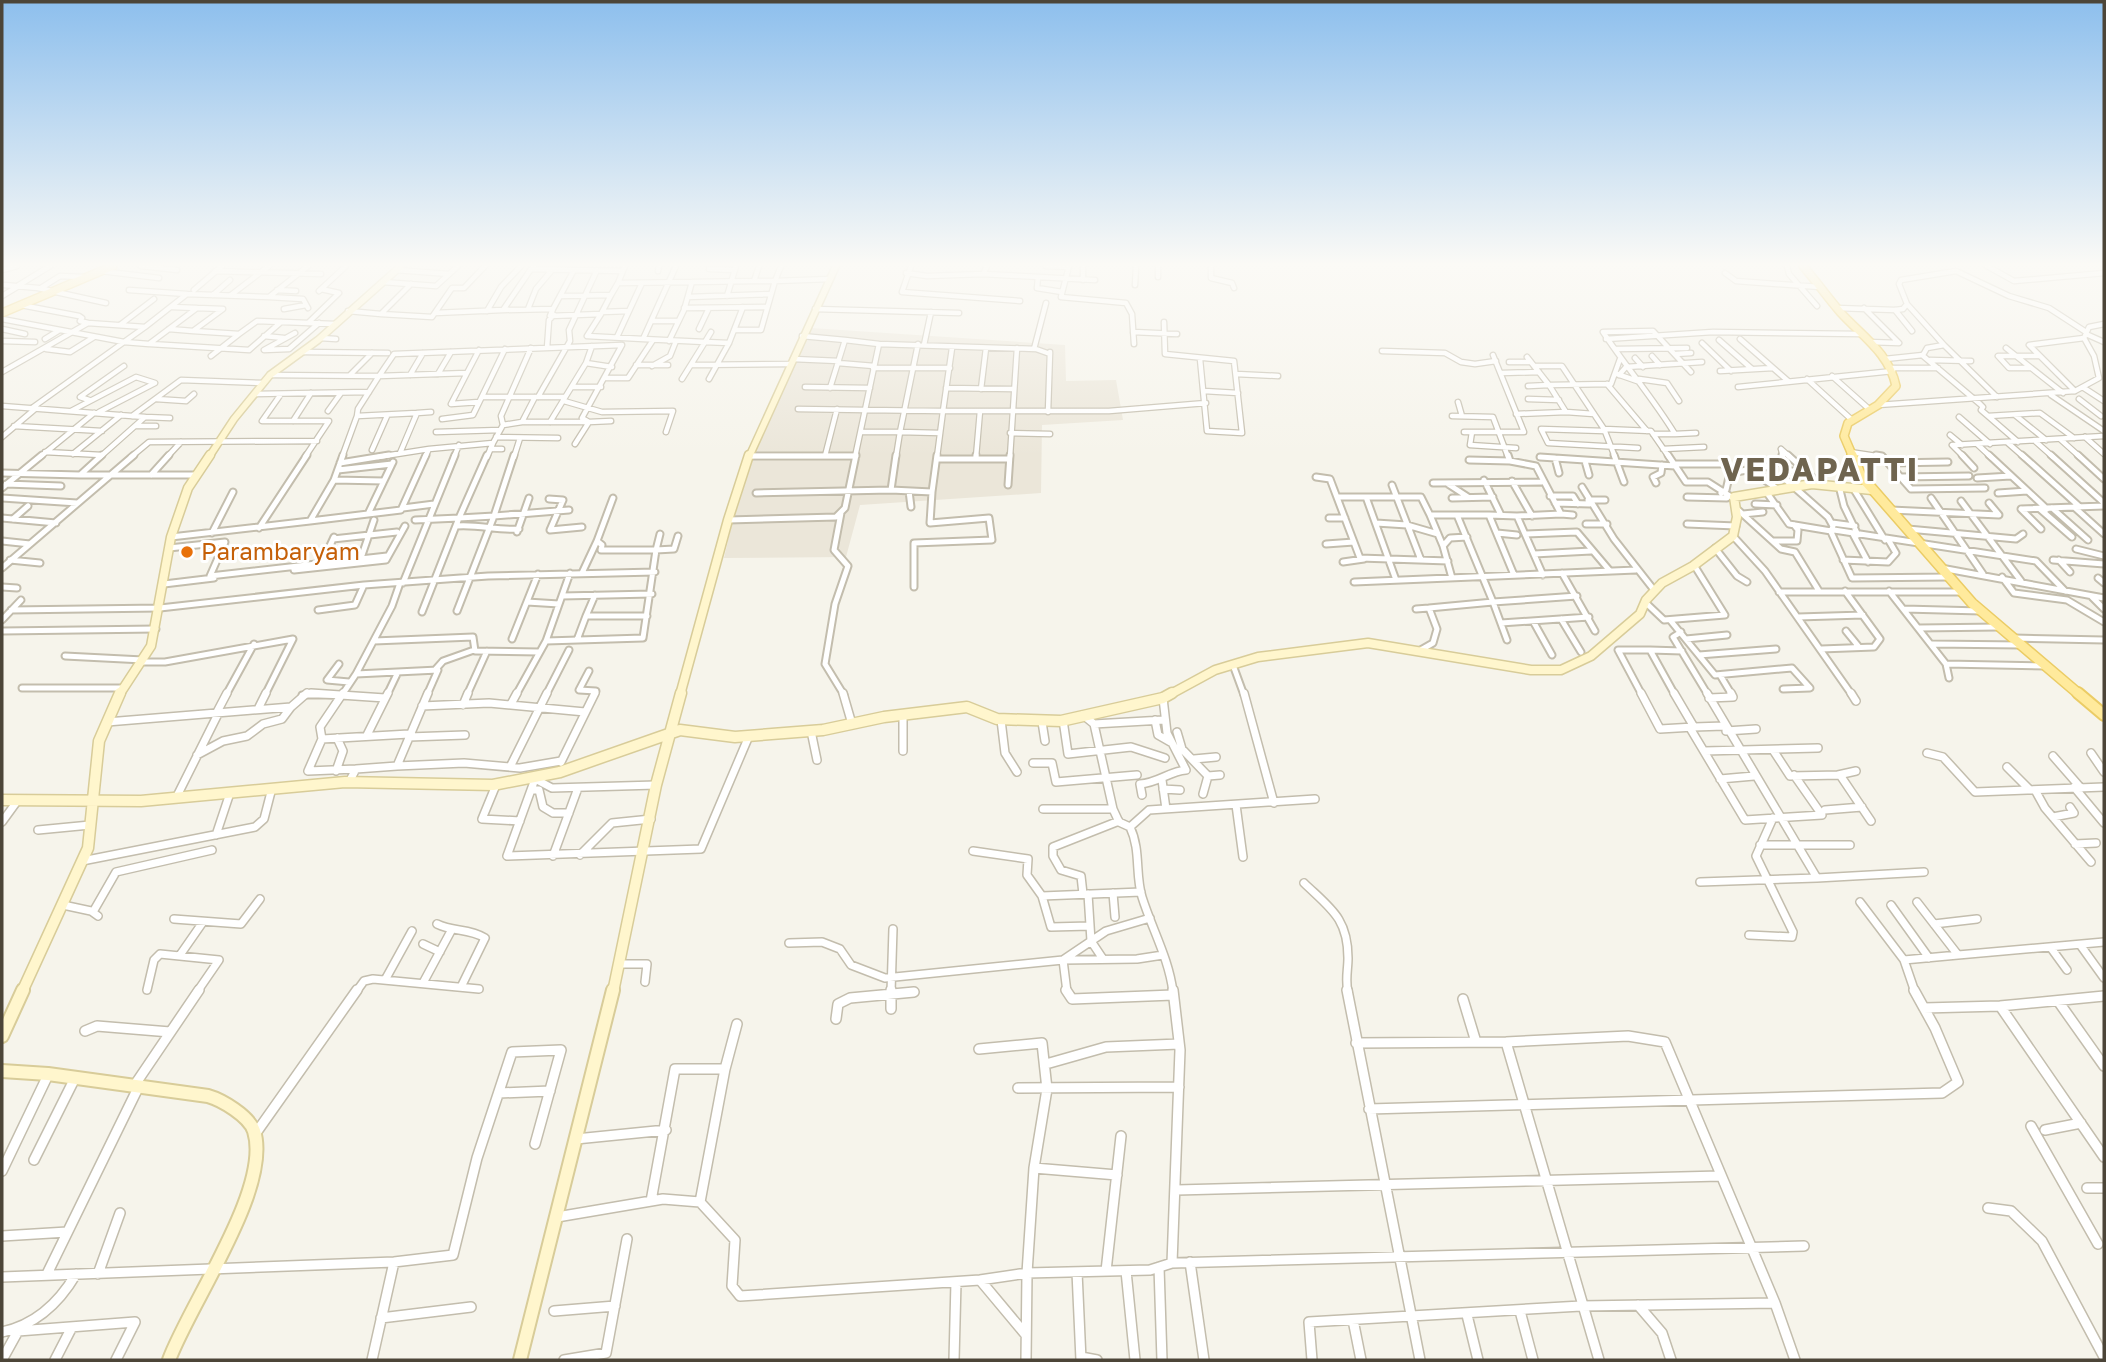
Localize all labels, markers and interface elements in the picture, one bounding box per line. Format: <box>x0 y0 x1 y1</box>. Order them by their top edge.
district label: VEDAPATTI <box>1721 450 1919 488</box>
place label: Parambaryam <box>201 536 360 565</box>
marker: Parambaryam <box>179 544 195 560</box>

